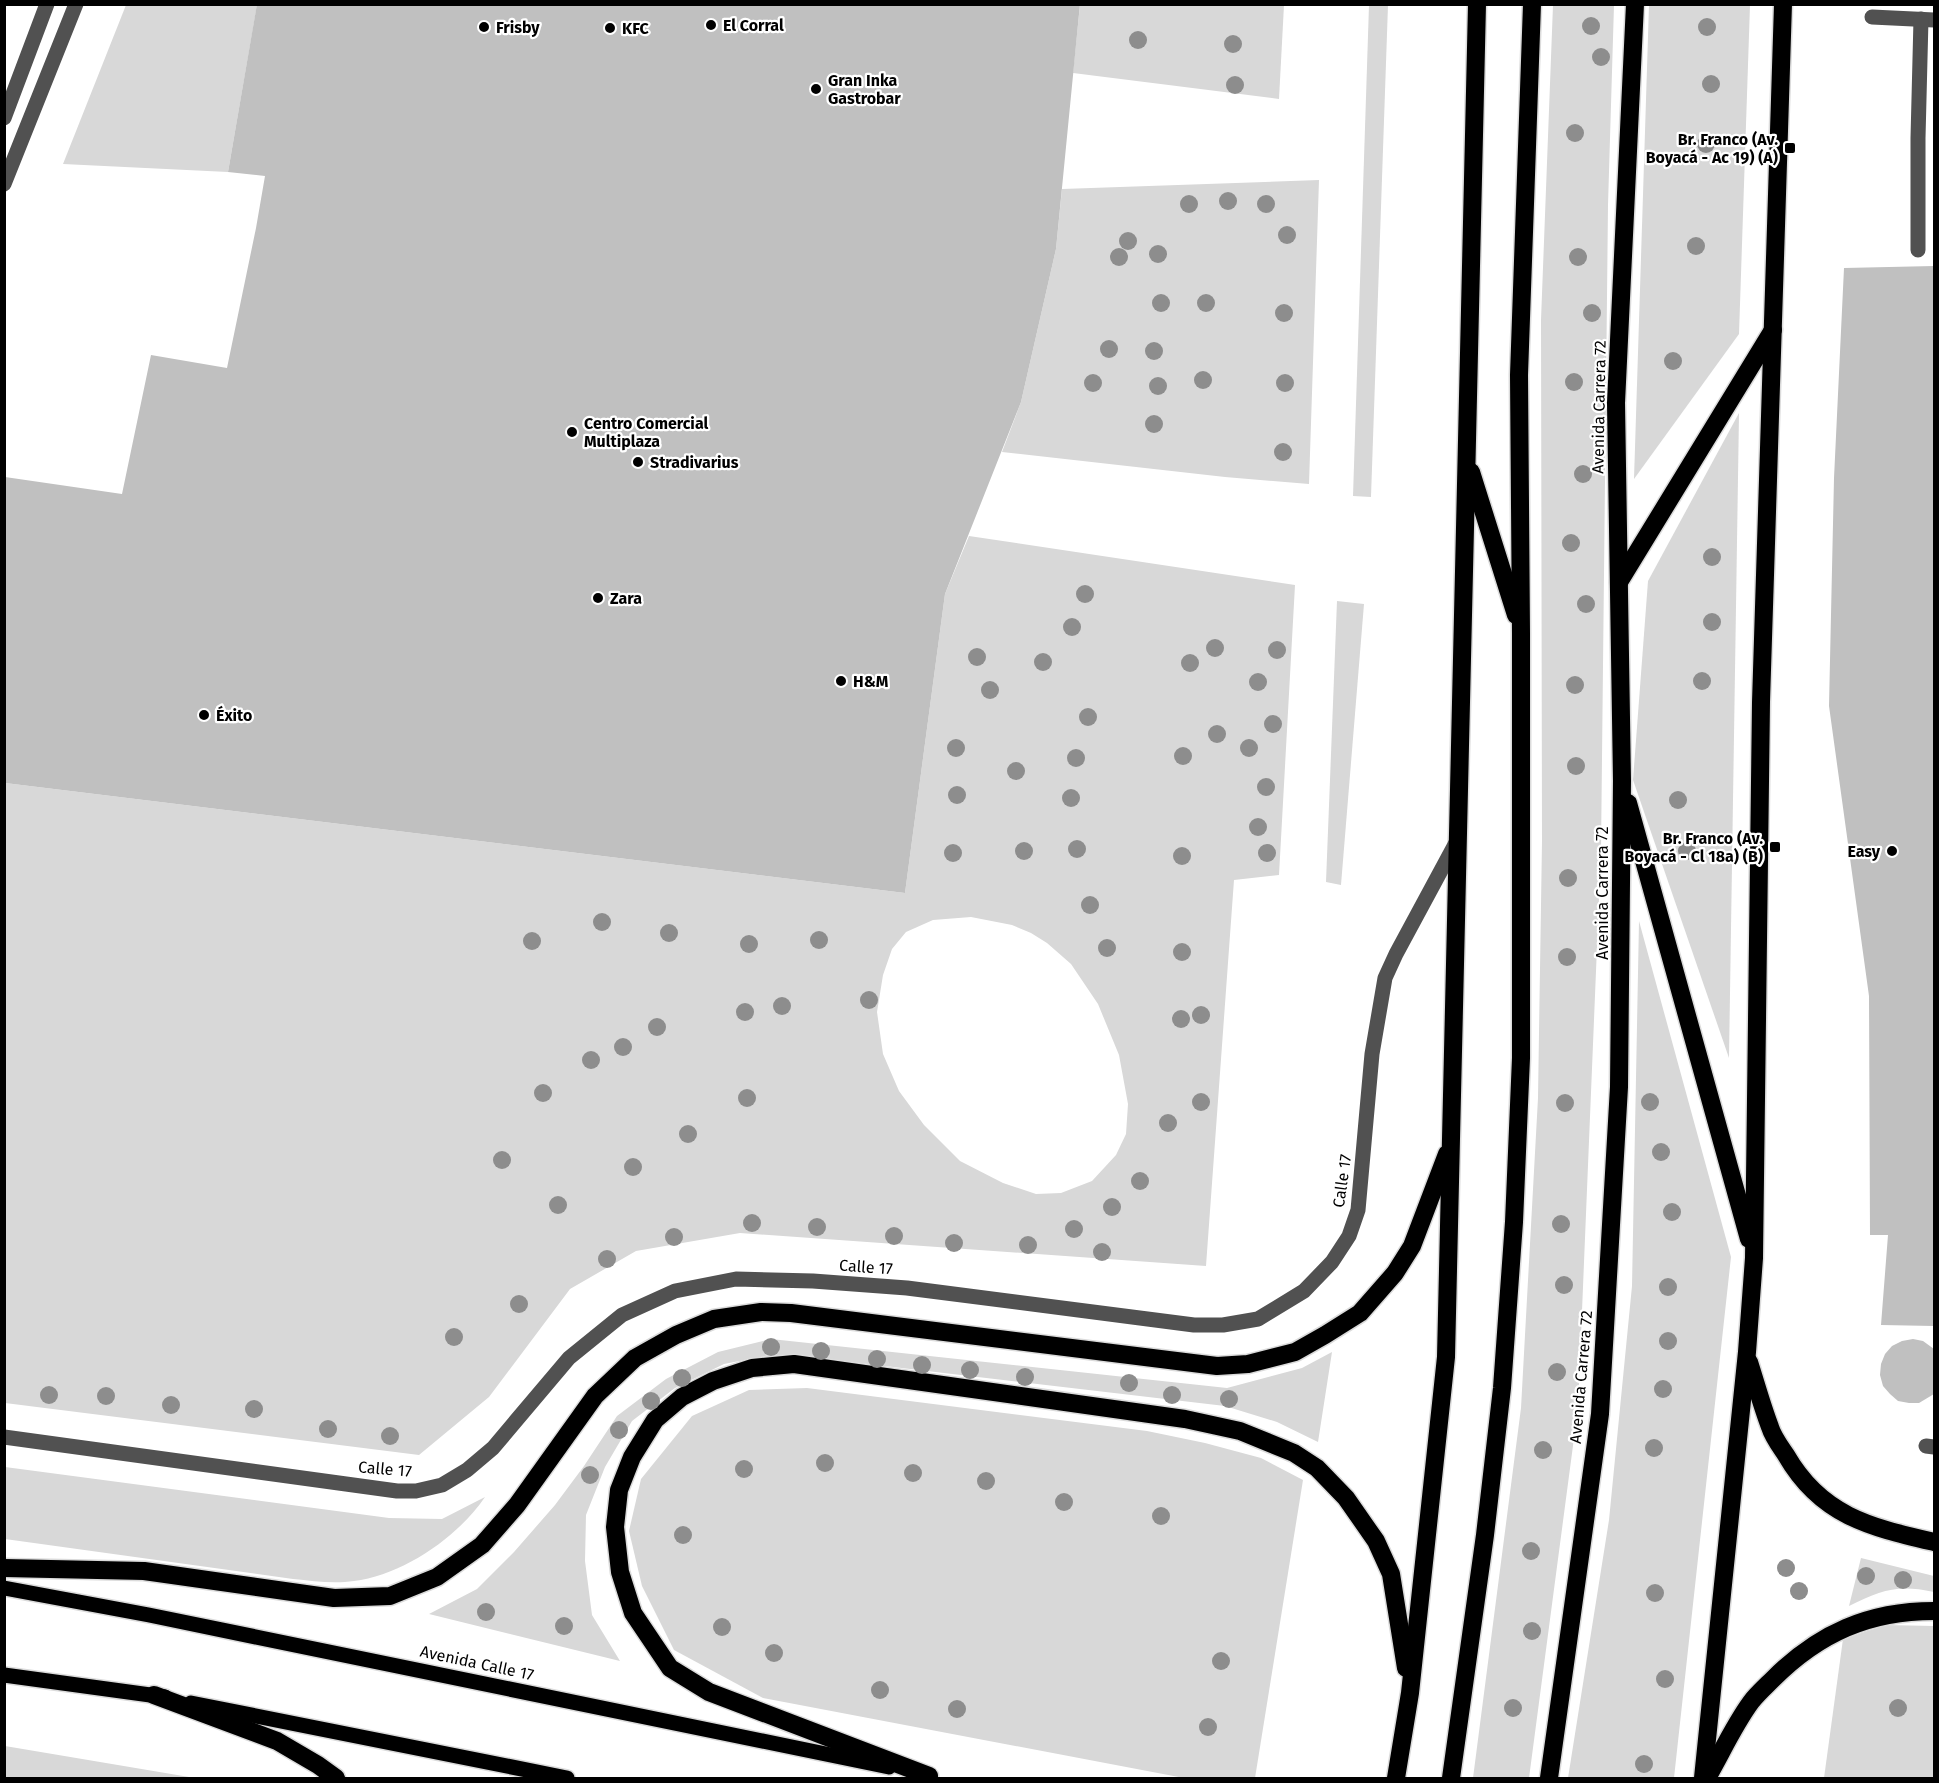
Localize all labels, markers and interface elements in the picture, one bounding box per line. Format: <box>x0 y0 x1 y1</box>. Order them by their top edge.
place label: El Corral <box>723 16 784 35</box>
place label: Frisby <box>496 18 540 37</box>
marker: El Corral <box>704 18 718 32</box>
place label: KFC <box>622 19 650 38</box>
marker: Frisby <box>477 20 491 34</box>
marker: KFC <box>603 21 617 35</box>
place label: Gran Inka Gastrobar <box>828 71 901 108</box>
marker: Gran Inka Gastrobar <box>809 82 823 96</box>
place label: Br. Franco (Av. Boyacá - Ac 19) (A) <box>1646 130 1778 167</box>
marker: Br. Franco (Av. Boyacá - Ac 19) (A) <box>1783 141 1797 155</box>
street label: Avenida Carrera 72 <box>1588 340 1610 474</box>
place label: Centro Comercial Multiplaza <box>584 414 708 451</box>
marker: Centro Comercial Multiplaza <box>565 425 579 439</box>
place label: Stradivarius <box>650 453 739 472</box>
marker: Stradivarius <box>631 455 645 469</box>
place label: Zara <box>610 589 642 608</box>
marker: Zara <box>591 591 605 605</box>
place label: H&M <box>853 672 889 691</box>
marker: H&M <box>834 674 848 688</box>
place label: Éxito <box>216 705 252 725</box>
marker: Éxito <box>197 708 211 722</box>
street label: Avenida Carrera 72 <box>1593 826 1612 960</box>
place label: Br. Franco (Av. Boyacá - Cl 18a) (B) <box>1625 829 1763 866</box>
marker: Br. Franco (Av. Boyacá - Cl 18a) (B) <box>1768 840 1782 854</box>
place label: Easy <box>1847 842 1881 861</box>
marker: Easy <box>1885 844 1899 858</box>
street label: Calle 17 <box>1329 1153 1355 1209</box>
street label: Calle 17 <box>839 1256 893 1278</box>
street label: Avenida Carrera 72 <box>1566 1310 1596 1444</box>
street label: Calle 17 <box>357 1457 413 1481</box>
street label: Avenida Calle 17 <box>418 1642 536 1684</box>

